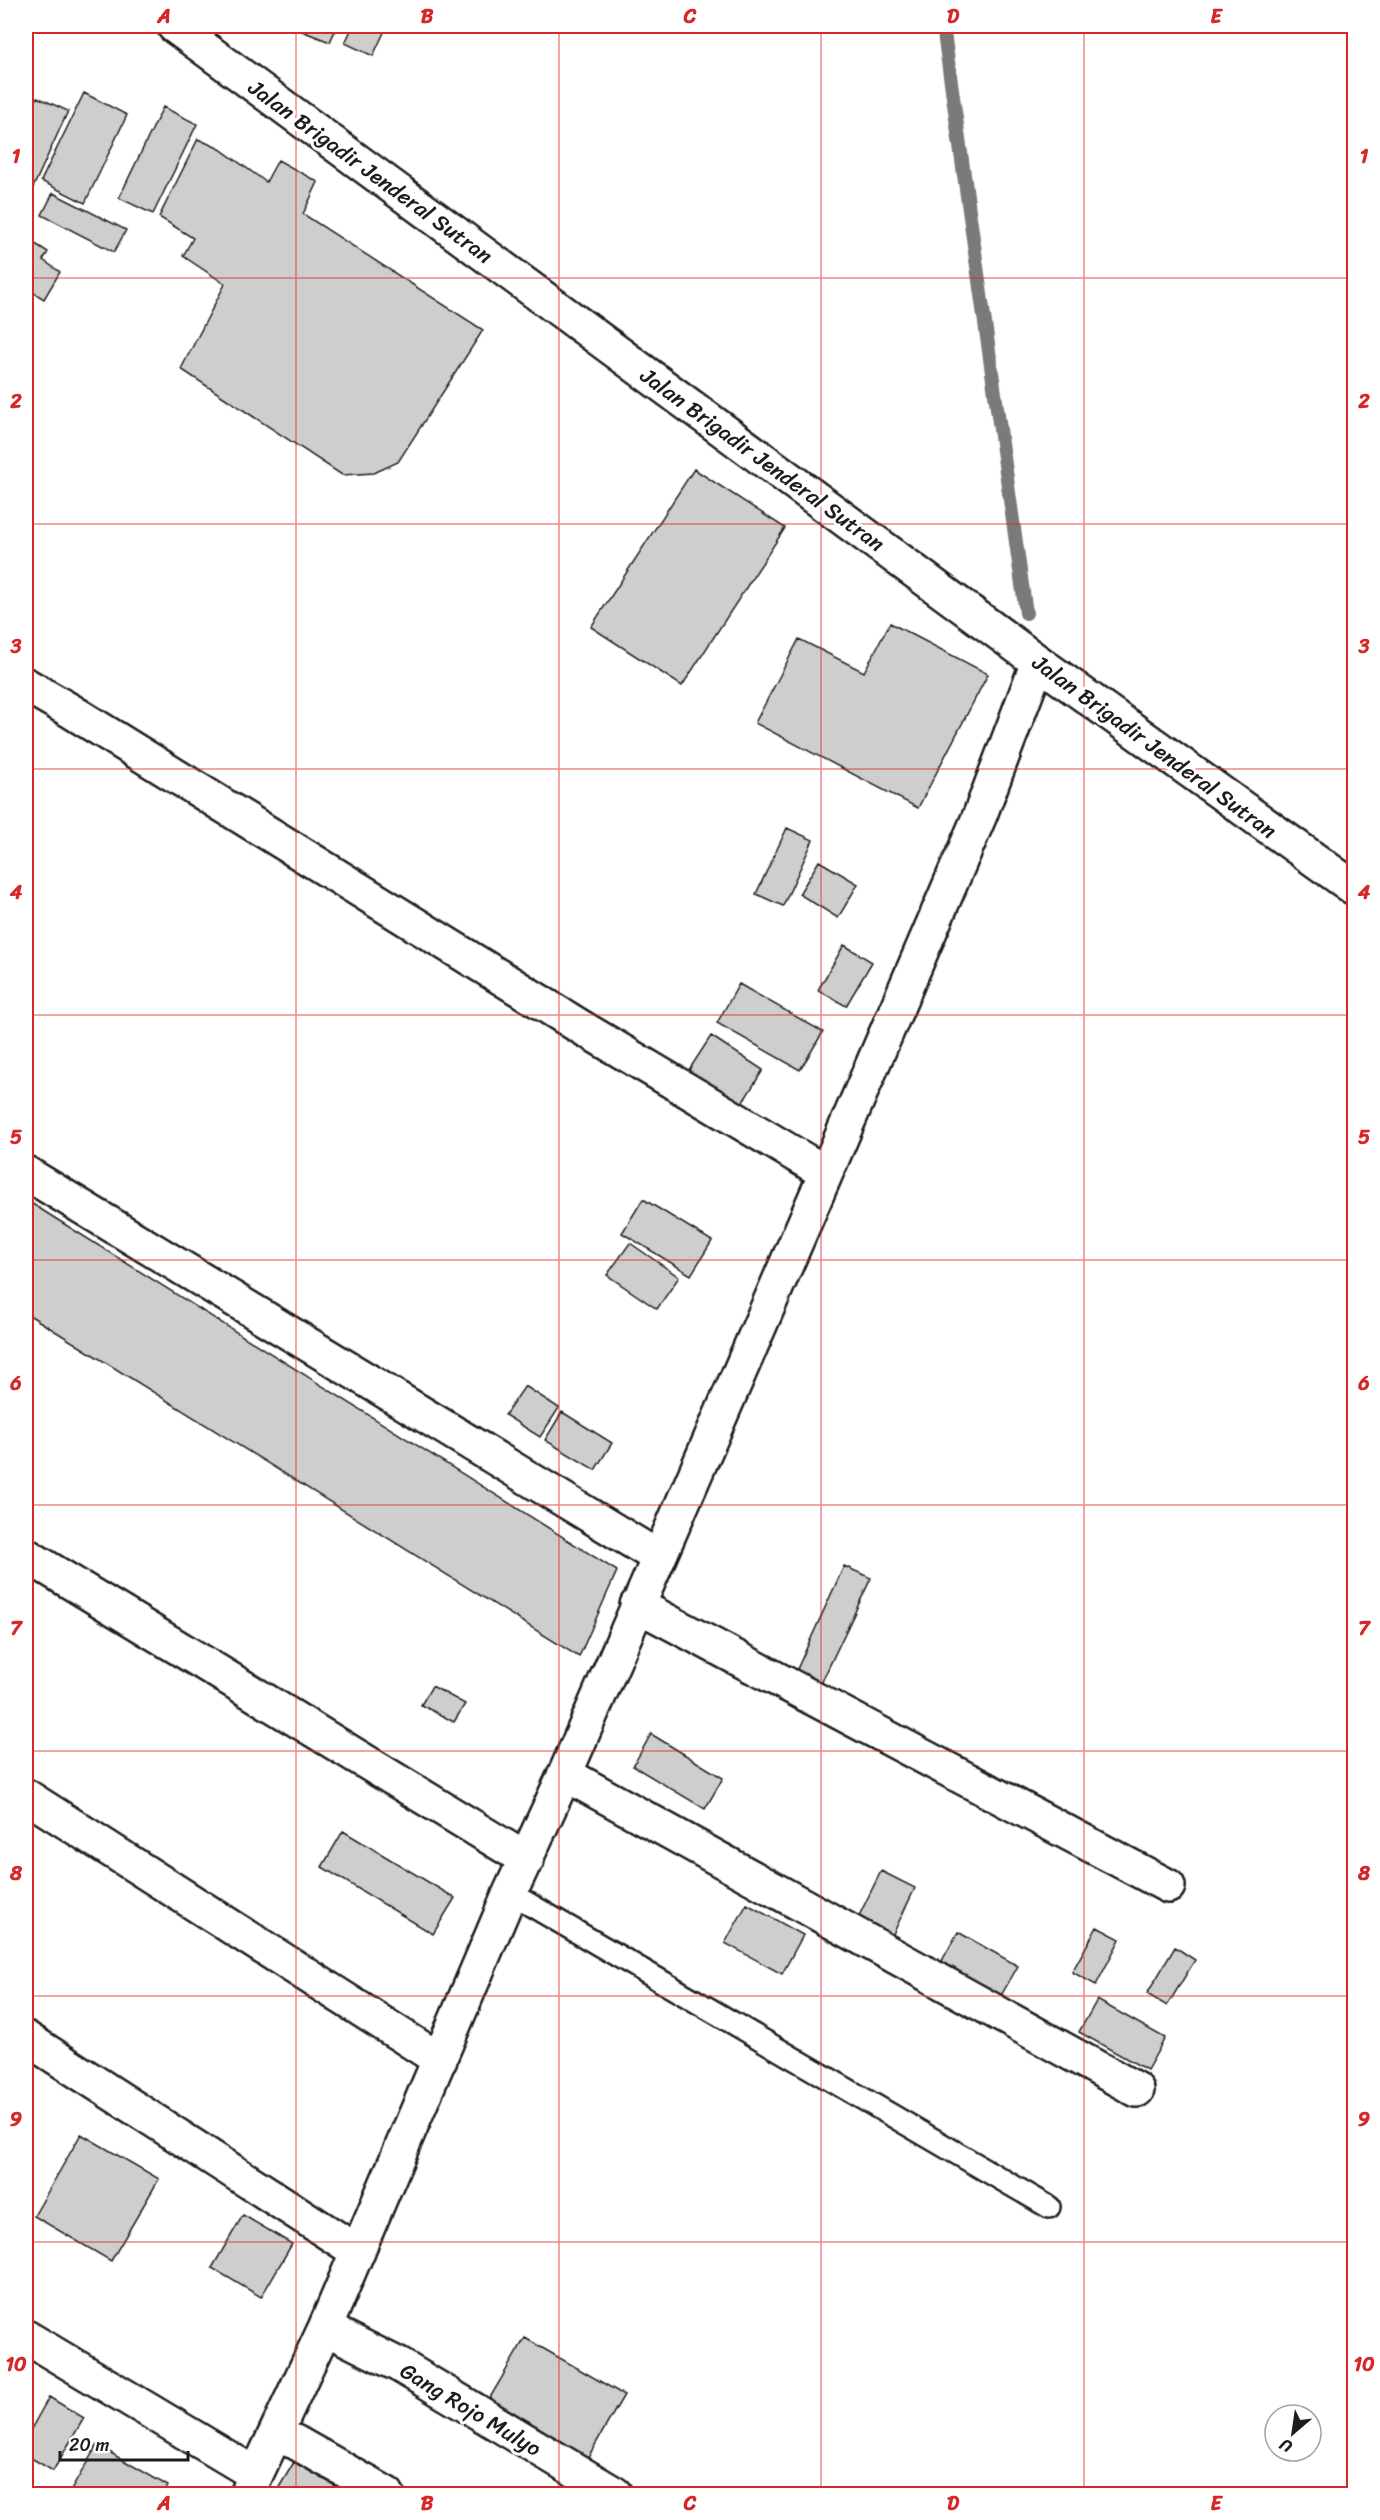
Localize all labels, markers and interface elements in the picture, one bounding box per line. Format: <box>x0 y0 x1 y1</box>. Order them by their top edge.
text: A <box>156 0 171 34</box>
text: B <box>421 0 434 34</box>
text: C <box>683 0 697 34</box>
text: D <box>947 0 960 34</box>
text: E <box>1210 0 1223 34</box>
street label: Jalan Brigadir Jenderal Sutran <box>239 68 502 274</box>
text: 1 <box>12 139 21 174</box>
text: 1 <box>1360 139 1369 174</box>
street label: Jalan Brigadir Jenderal Sutran <box>631 356 894 562</box>
text: 2 <box>9 384 22 419</box>
text: 2 <box>1357 384 1370 419</box>
text: 3 <box>10 629 22 664</box>
text: 3 <box>1358 629 1370 664</box>
street label: Jalan Brigadir Jenderal Sutran <box>1023 643 1286 849</box>
text: 4 <box>9 875 23 910</box>
text: 4 <box>1357 875 1371 910</box>
text: 5 <box>10 1120 22 1155</box>
text: 5 <box>1358 1120 1370 1155</box>
text: 6 <box>9 1366 22 1401</box>
text: 6 <box>1357 1366 1370 1401</box>
text: 7 <box>10 1611 23 1646</box>
text: 7 <box>1358 1611 1371 1646</box>
text: 8 <box>9 1856 23 1891</box>
text: 8 <box>1357 1856 1371 1891</box>
text: 9 <box>10 2102 22 2137</box>
text: 9 <box>1358 2102 1370 2137</box>
text: 10 <box>5 2347 27 2382</box>
text: 10 <box>1353 2347 1375 2382</box>
street label: Gang Rojo Mulyo <box>392 2352 549 2467</box>
north arrow <box>1263 2403 1323 2463</box>
scale bar <box>60 2424 188 2462</box>
text: 20 m <box>69 2429 109 2461</box>
text: U <box>1273 2430 1298 2461</box>
text: A <box>156 2486 171 2520</box>
text: B <box>421 2486 434 2520</box>
text: C <box>683 2486 697 2520</box>
text: D <box>947 2486 960 2520</box>
text: E <box>1210 2486 1223 2520</box>

